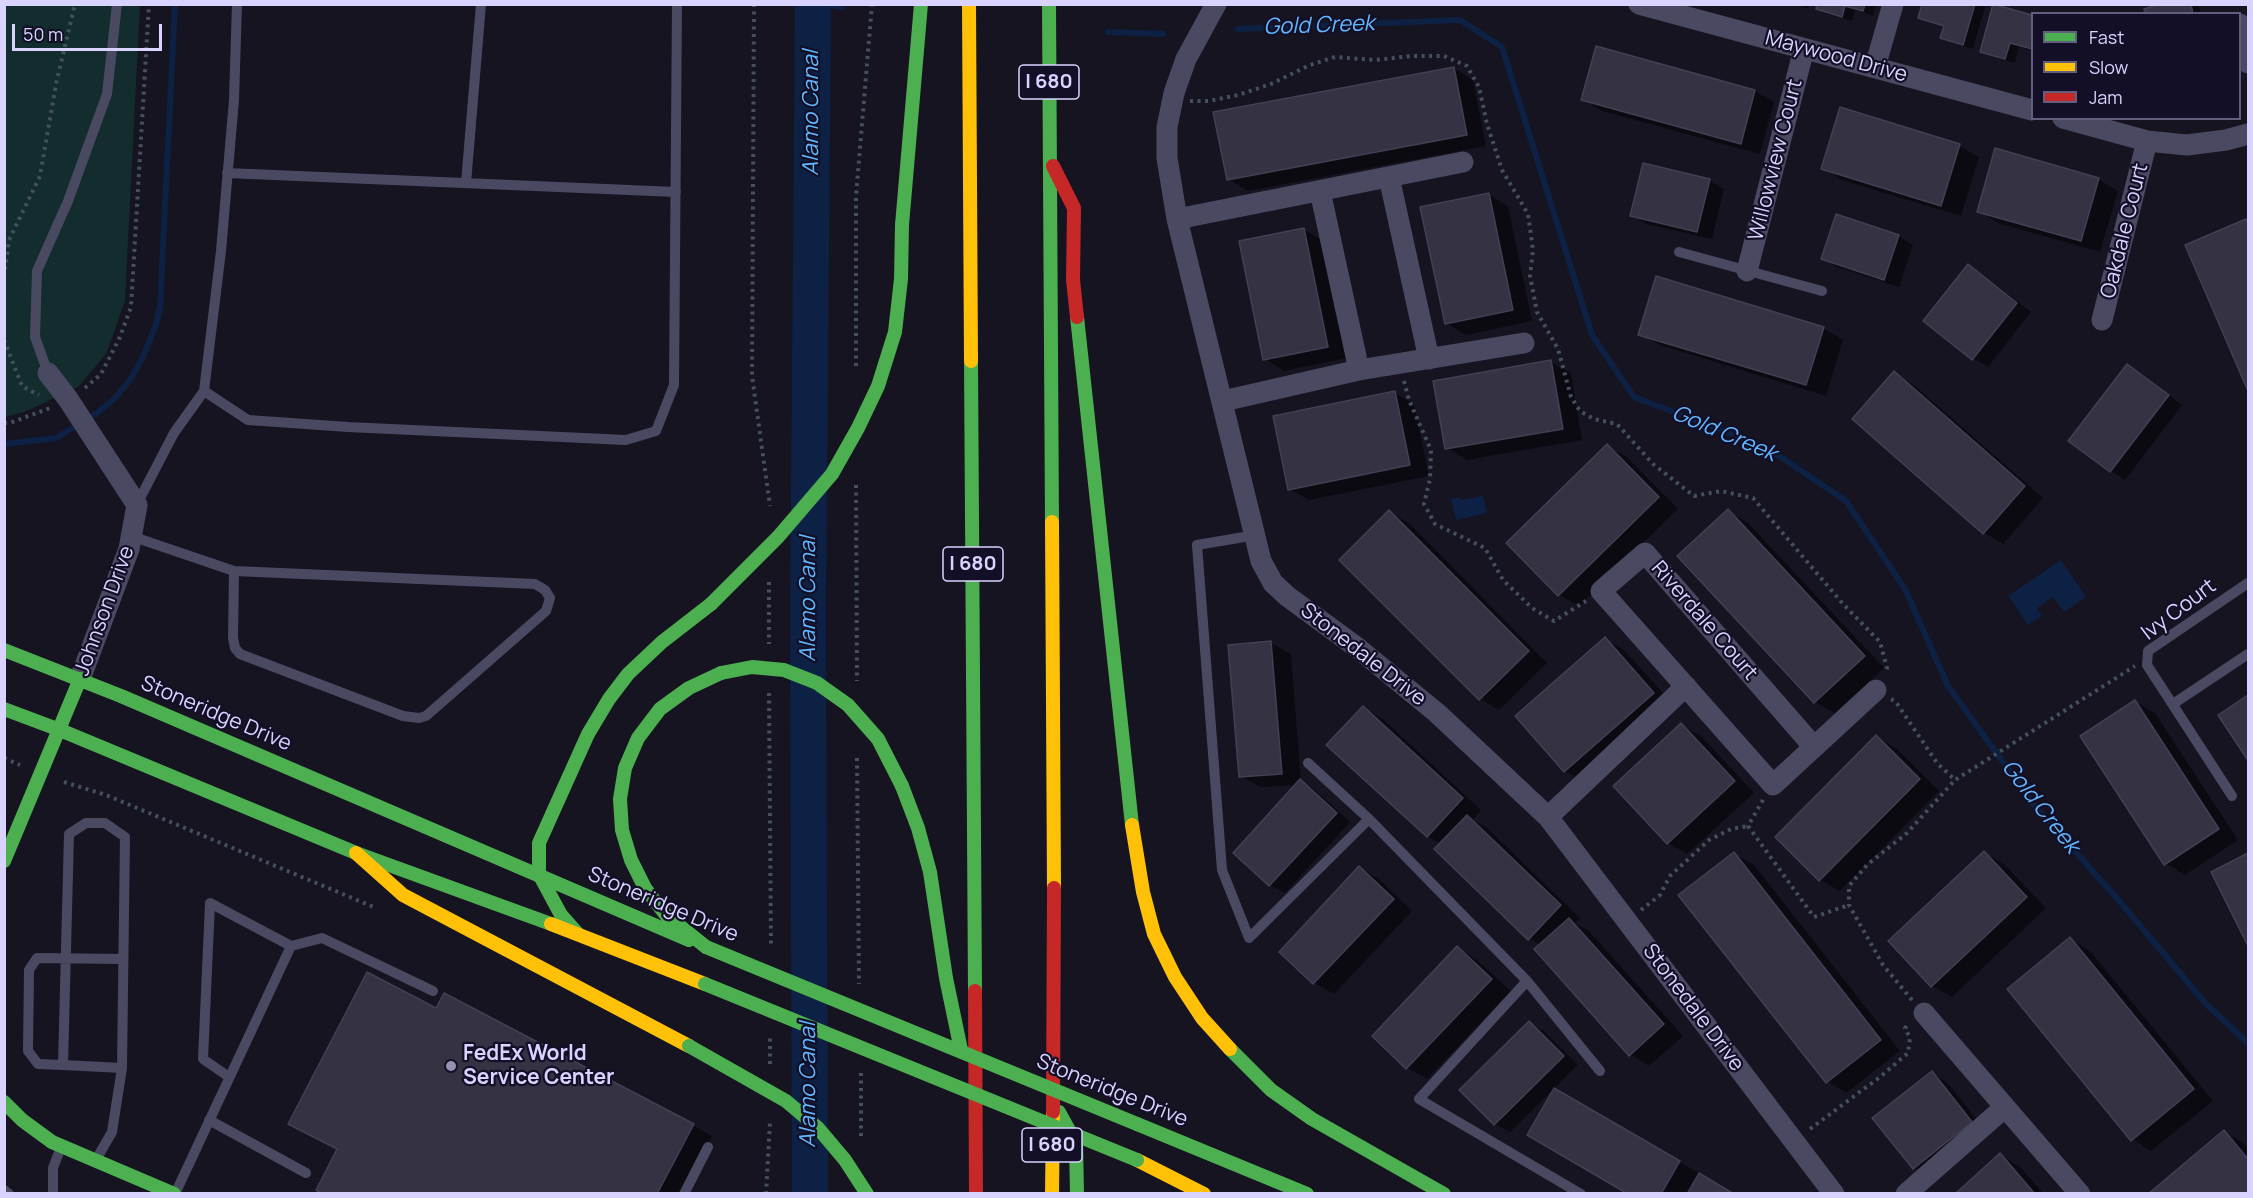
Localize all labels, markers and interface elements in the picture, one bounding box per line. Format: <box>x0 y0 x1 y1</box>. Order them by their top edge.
water label: Gold Creek <box>1263 11 1375 41</box>
scale bar <box>15 12 165 50</box>
legend <box>2031 12 2241 120</box>
text: 50 m <box>23 22 63 46</box>
text: Fast <box>2089 25 2124 49</box>
street label: Maywood Drive <box>1762 26 1910 88</box>
water label: Alamo Canal <box>799 50 825 176</box>
text: Slow <box>2089 55 2128 79</box>
road number: I 680 <box>1019 65 1079 99</box>
street label: Willowview Court <box>1744 77 1808 243</box>
text: Jam <box>2089 85 2123 109</box>
street label: Oakdale Court <box>2096 161 2154 301</box>
water label: Gold Creek <box>1668 400 1780 468</box>
water label: Alamo Canal <box>796 536 822 662</box>
street label: Johnson Drive <box>70 543 140 679</box>
road number: I 680 <box>943 547 1003 581</box>
street label: Riverdale Court <box>1645 556 1763 686</box>
street label: Ivy Court <box>2137 574 2221 646</box>
street label: Stonedale Drive <box>1295 598 1431 712</box>
street label: Stoneridge Drive <box>137 671 295 757</box>
water label: Gold Creek <box>1995 755 2085 859</box>
street label: Stoneridge Drive <box>584 862 742 948</box>
street label: Stonedale Drive <box>1637 939 1749 1077</box>
water label: Alamo Canal <box>796 1022 822 1148</box>
place label: FedEx World Service Center <box>463 1041 614 1091</box>
street label: Stoneridge Drive <box>1033 1049 1191 1133</box>
marker: FedEx World Service Center <box>444 1059 458 1073</box>
road number: I 680 <box>1022 1128 1082 1162</box>

